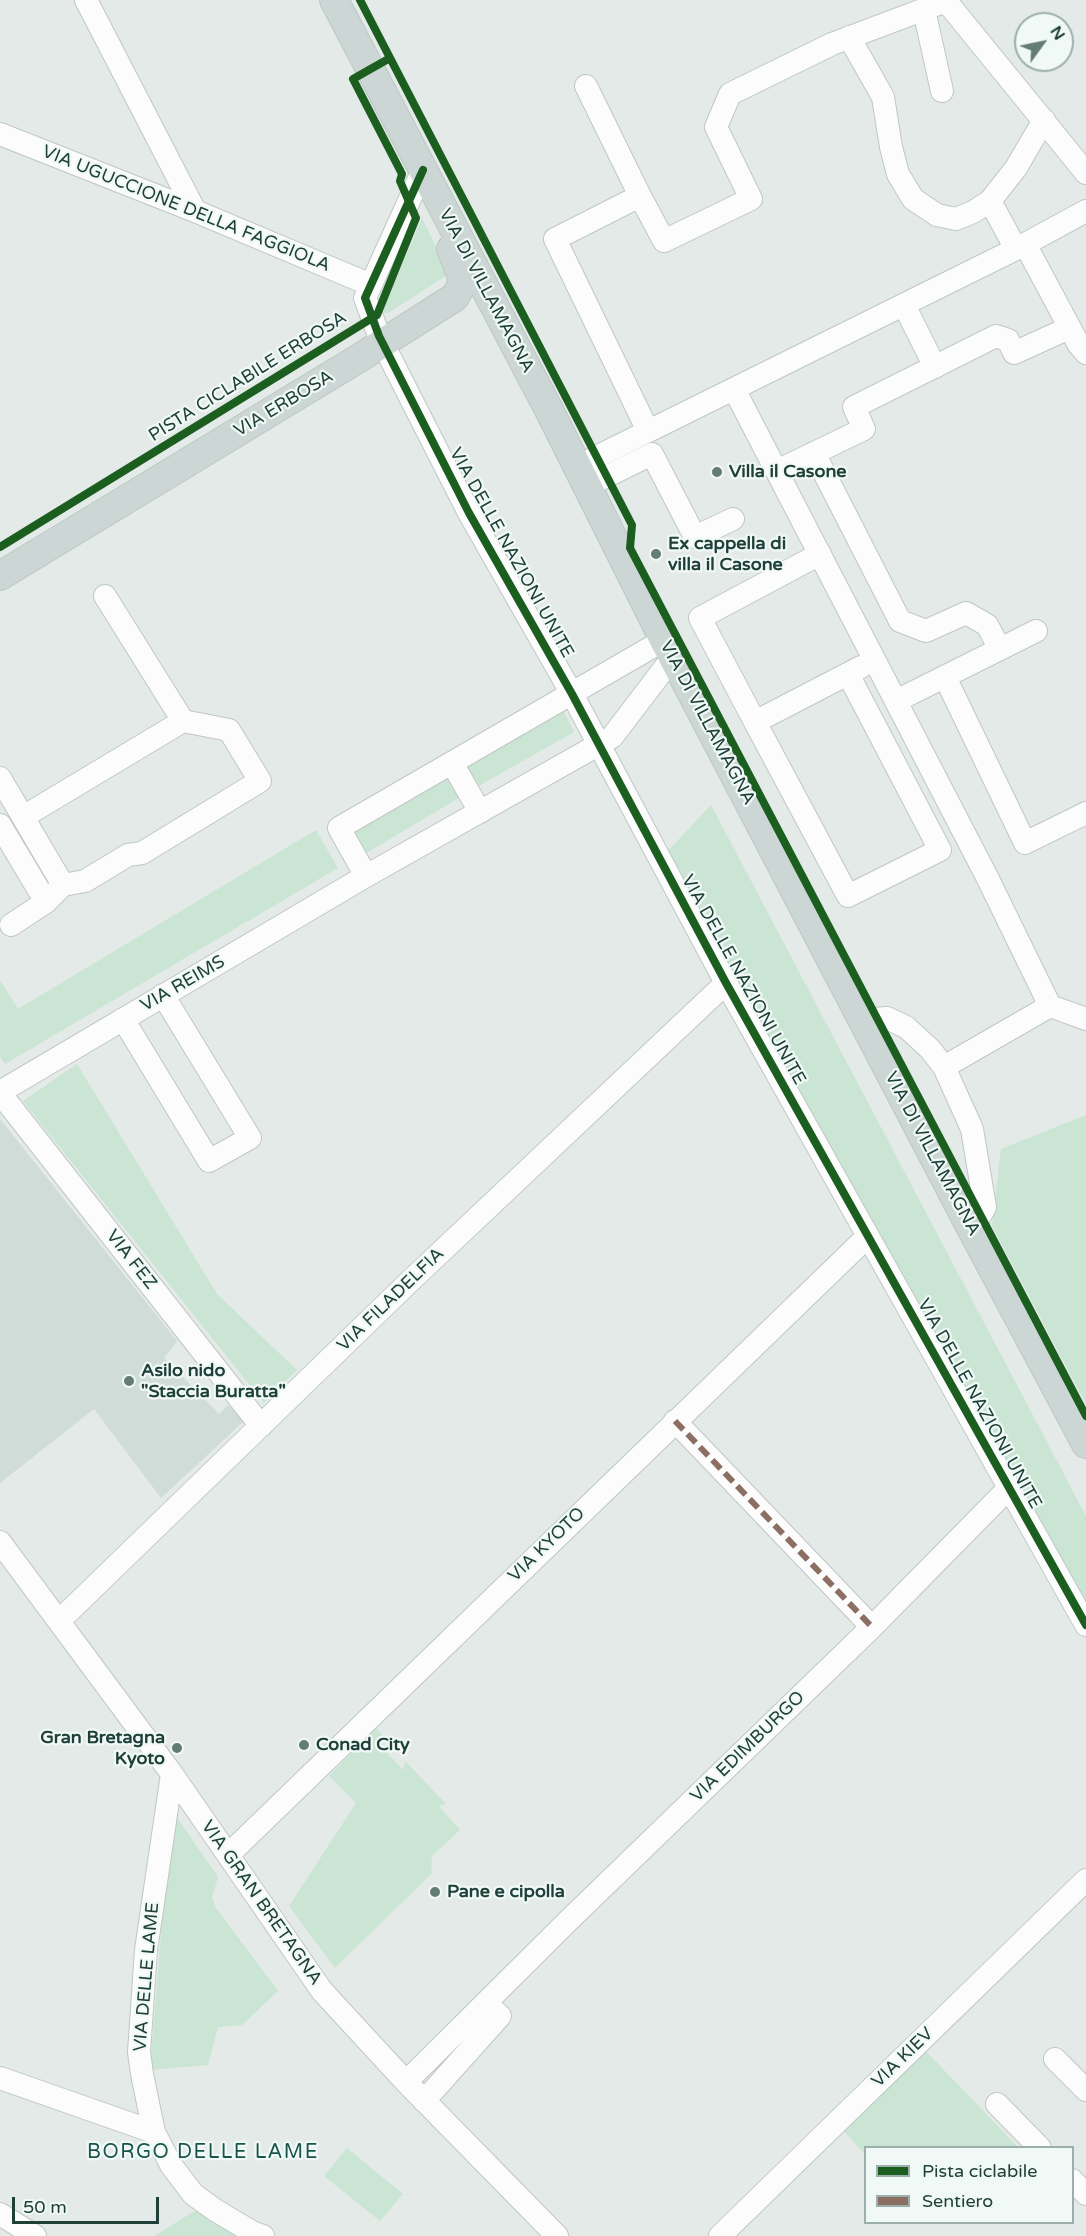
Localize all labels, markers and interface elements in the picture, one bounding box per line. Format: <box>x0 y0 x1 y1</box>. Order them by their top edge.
north arrow <box>1014 12 1074 72</box>
text: N <box>1046 22 1069 44</box>
street label: VIA UGUCCIONE DELLA FAGGIOLA <box>39 141 333 277</box>
street label: VIA DI VILLAMAGNA <box>434 205 538 377</box>
street label: PISTA CICLABILE ERBOSA <box>145 307 351 447</box>
street label: VIA ERBOSA <box>231 366 337 442</box>
street label: VIA DELLE NAZIONI UNITE <box>444 444 578 662</box>
place label: Villa il Casone <box>729 461 847 483</box>
marker: Villa il Casone <box>710 465 724 479</box>
place label: Ex cappella di villa il Casone <box>668 533 786 576</box>
marker: Ex cappella di villa il Casone <box>649 547 663 561</box>
street label: VIA DI VILLAMAGNA <box>655 637 759 809</box>
street label: VIA DELLE NAZIONI UNITE <box>676 871 810 1089</box>
street label: VIA REIMS <box>137 951 229 1017</box>
street label: VIA DI VILLAMAGNA <box>880 1068 984 1240</box>
street label: VIA FEZ <box>101 1226 161 1294</box>
street label: VIA FILADELFIA <box>333 1244 449 1356</box>
street label: VIA DELLE NAZIONI UNITE <box>912 1295 1046 1513</box>
place label: Asilo nido "Staccia Buratta" <box>141 1360 286 1402</box>
marker: Asilo nido "Staccia Buratta" <box>122 1374 136 1388</box>
street label: VIA KYOTO <box>504 1503 590 1587</box>
street label: VIA EDIMBURGO <box>686 1687 810 1807</box>
place label: Gran Bretagna Kyoto <box>40 1727 165 1770</box>
place label: Conad City <box>316 1734 410 1756</box>
marker: Conad City <box>297 1738 311 1752</box>
marker: Gran Bretagna Kyoto <box>170 1741 184 1755</box>
street label: VIA GRAN BRETAGNA <box>196 1817 326 1989</box>
place label: Pane e cipolla <box>447 1881 565 1903</box>
marker: Pane e cipolla <box>428 1885 442 1899</box>
street label: VIA DELLE LAME <box>130 1901 164 2053</box>
street label: VIA KIEV <box>868 2024 938 2092</box>
district label: BORGO DELLE LAME <box>87 2141 319 2165</box>
legend <box>864 2146 1074 2224</box>
text: Pista ciclabile <box>922 2160 1037 2182</box>
scale bar <box>15 2185 162 2223</box>
text: Sentiero <box>922 2190 993 2212</box>
text: 50 m <box>23 2196 67 2218</box>

